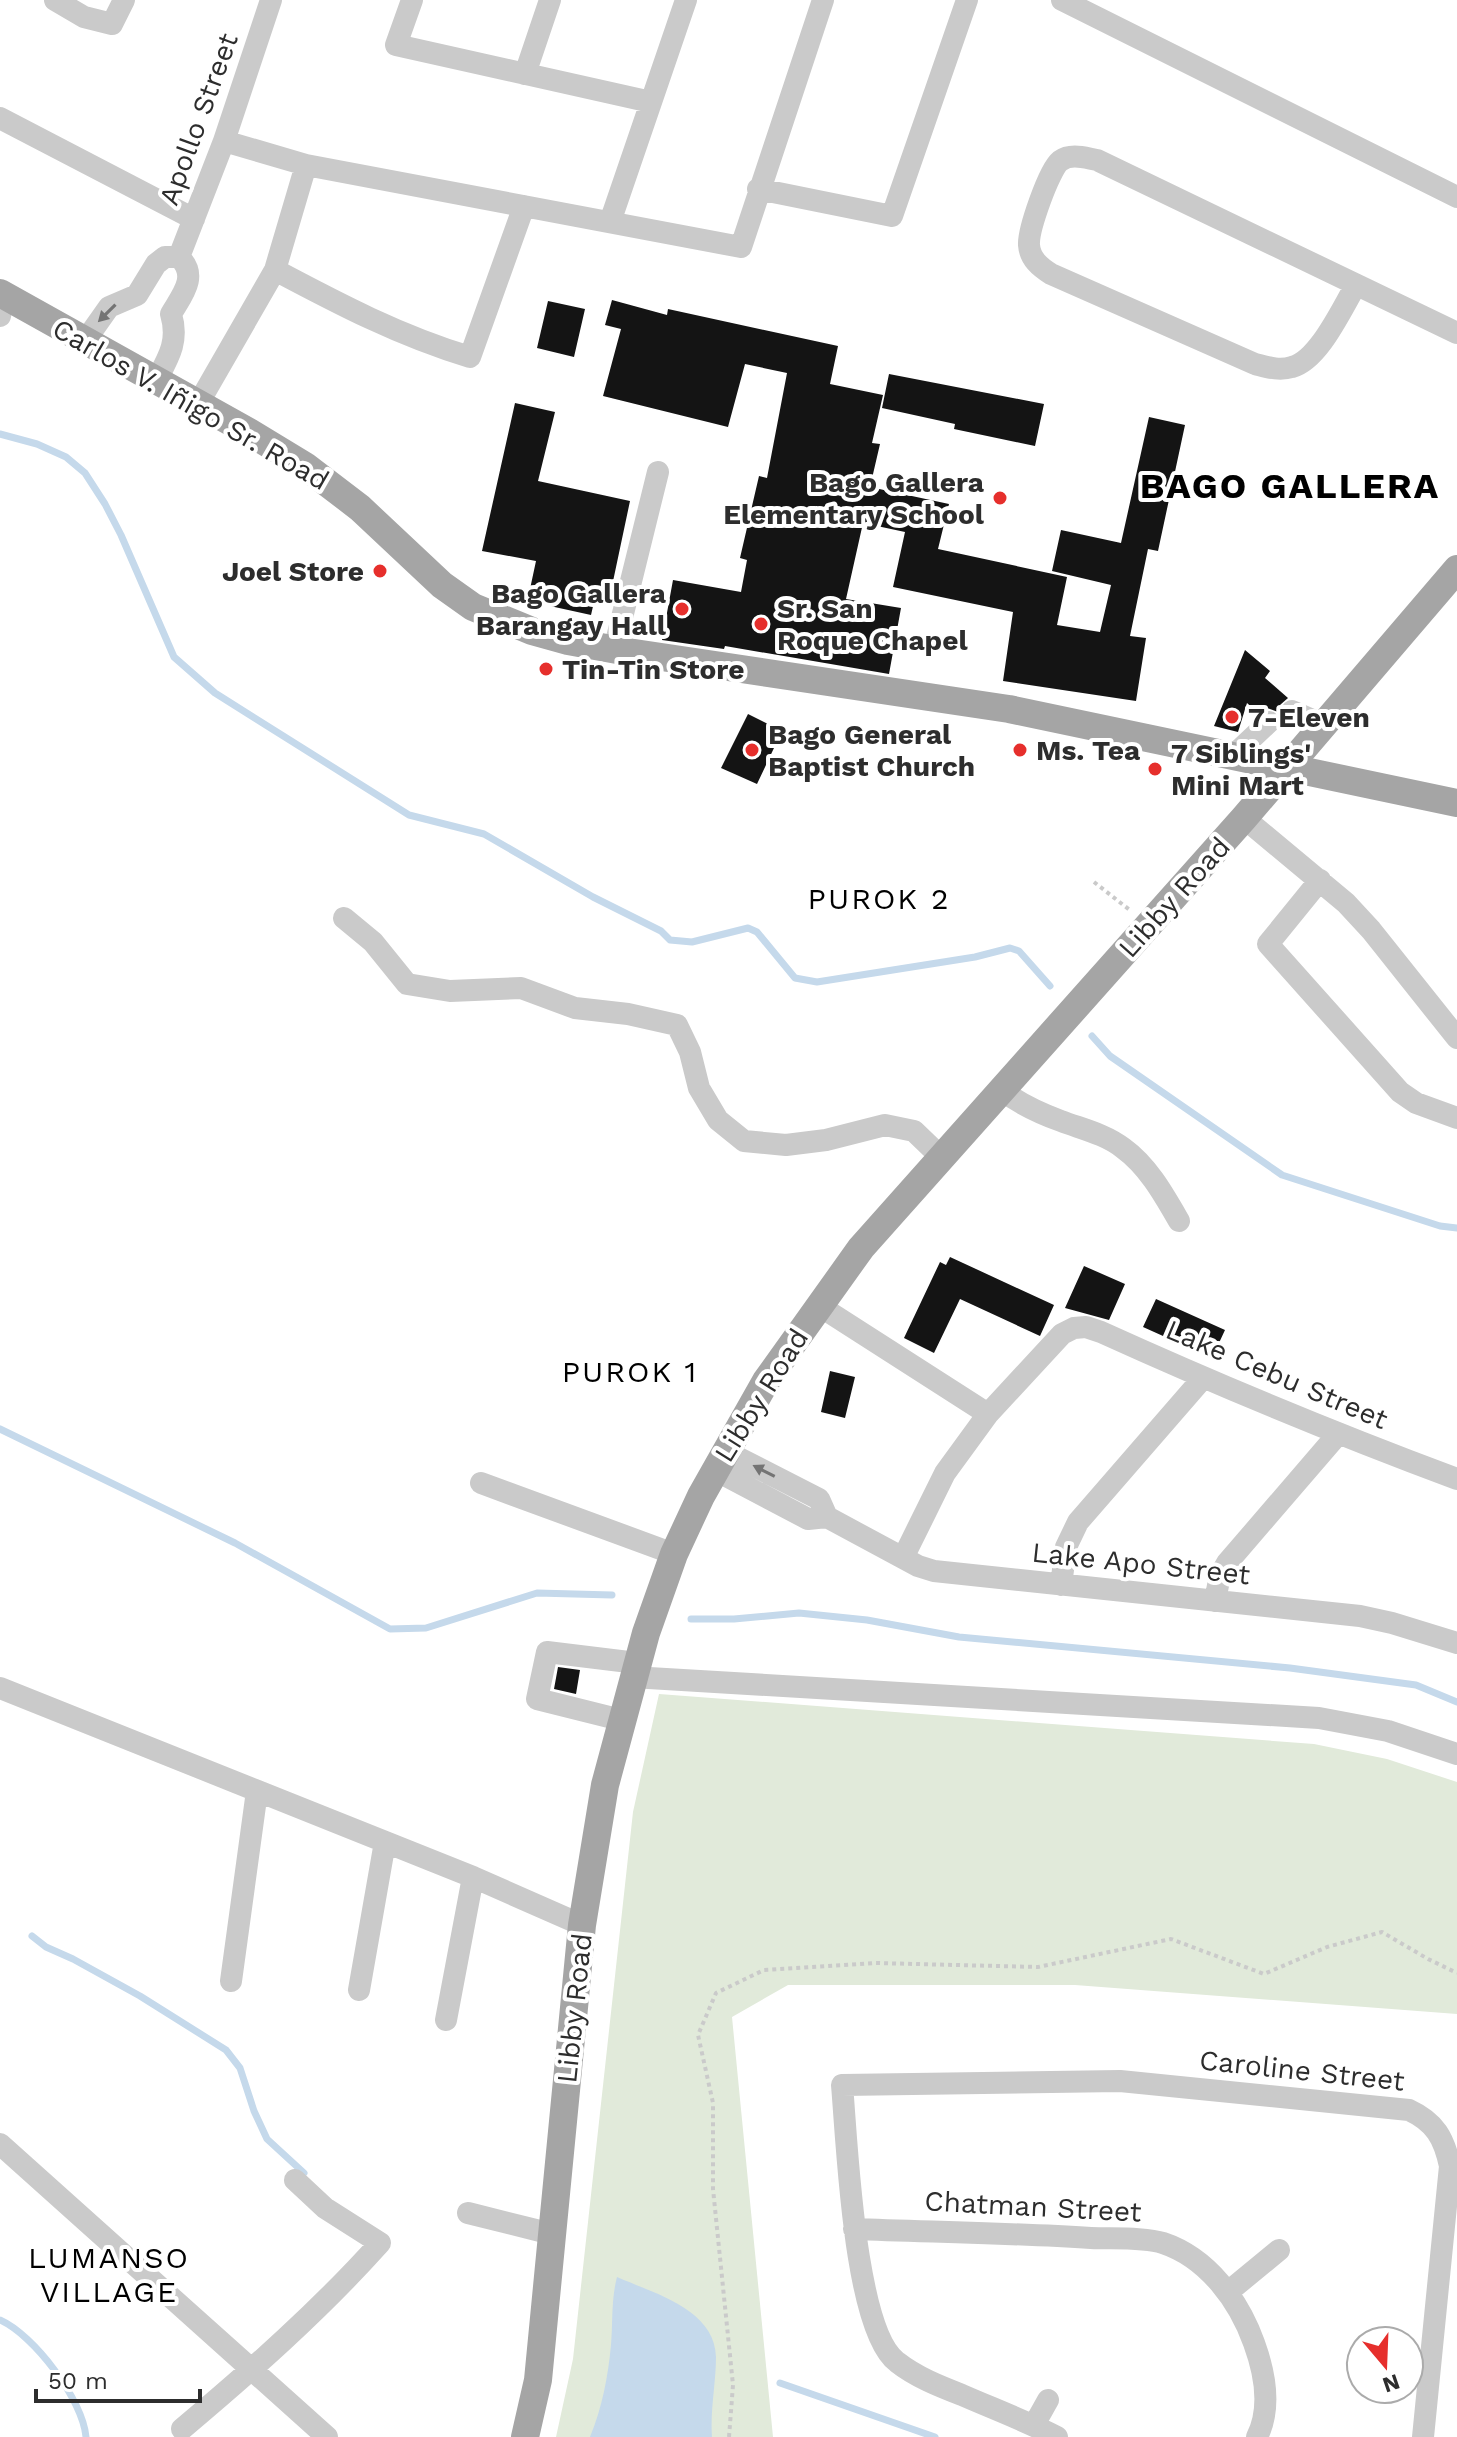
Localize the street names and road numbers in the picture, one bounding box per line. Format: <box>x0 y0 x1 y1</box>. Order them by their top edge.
street label: Apollo Street <box>152 28 245 210</box>
street label: Carlos V. Iñigo Sr. Road <box>47 312 335 497</box>
street label: Libby Road <box>1112 830 1237 964</box>
street label: Lake Cebu Street <box>1161 1313 1393 1436</box>
street label: Libby Road <box>708 1323 815 1468</box>
street label: Lake Apo Street <box>1030 1536 1252 1591</box>
street label: Libby Road <box>550 1931 599 2085</box>
street label: Caroline Street <box>1198 2043 1406 2098</box>
street label: Chatman Street <box>924 2184 1143 2229</box>

